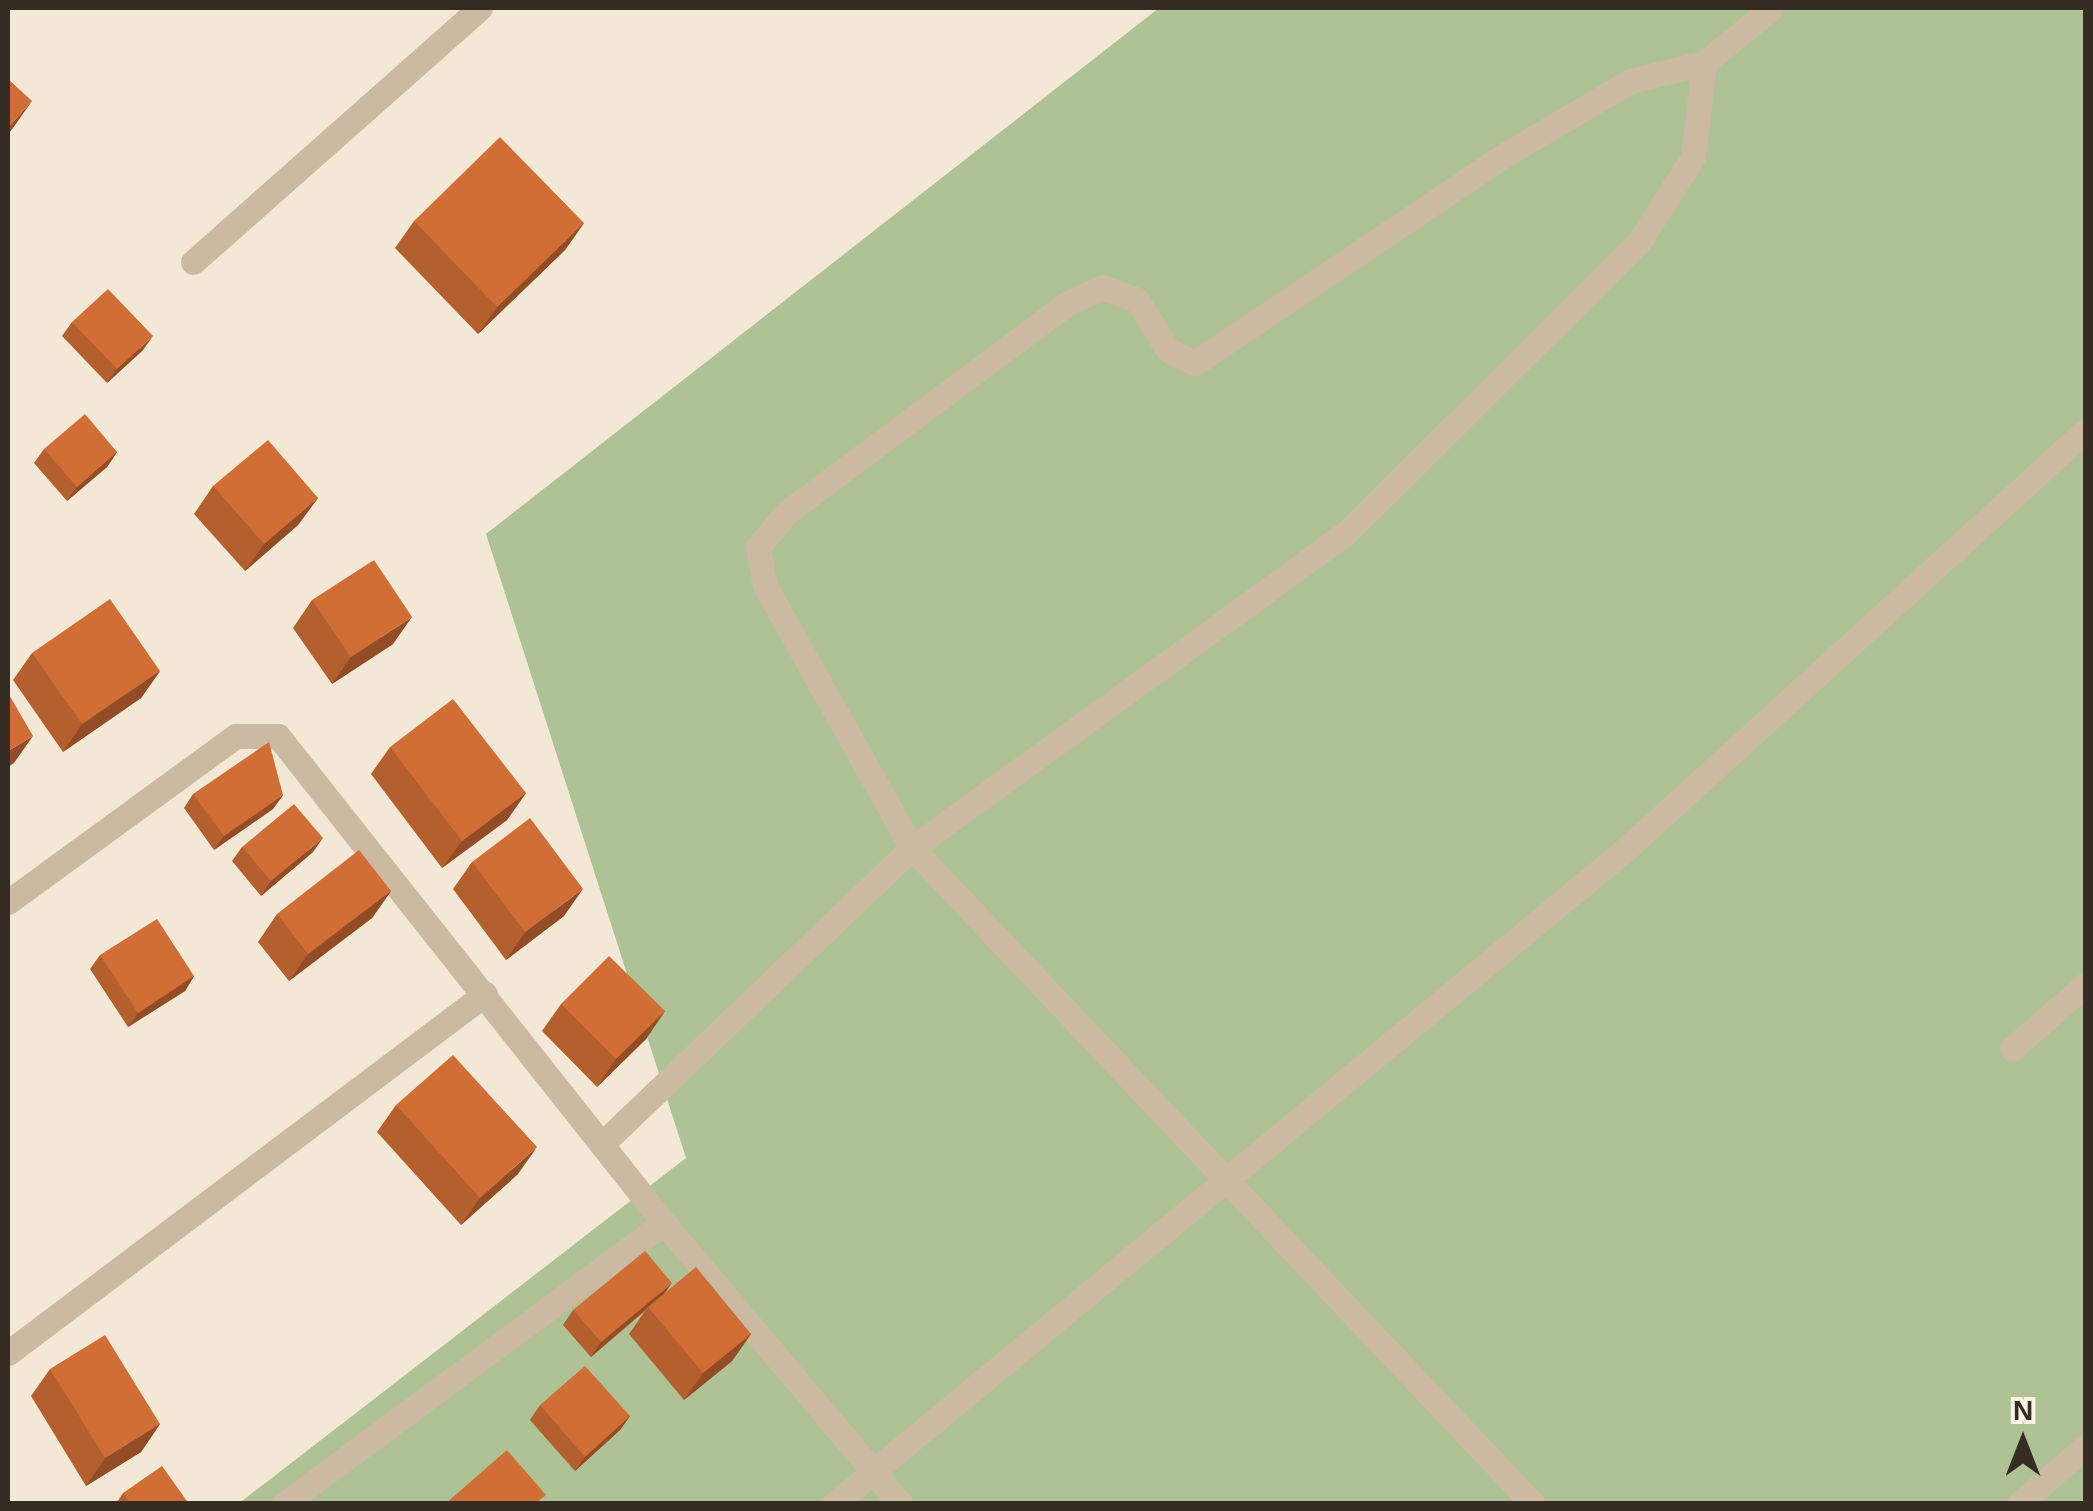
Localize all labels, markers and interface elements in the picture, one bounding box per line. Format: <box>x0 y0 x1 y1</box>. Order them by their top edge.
north arrow <box>1973 1391 2073 1491</box>
text: N <box>2013 1395 2033 1426</box>

